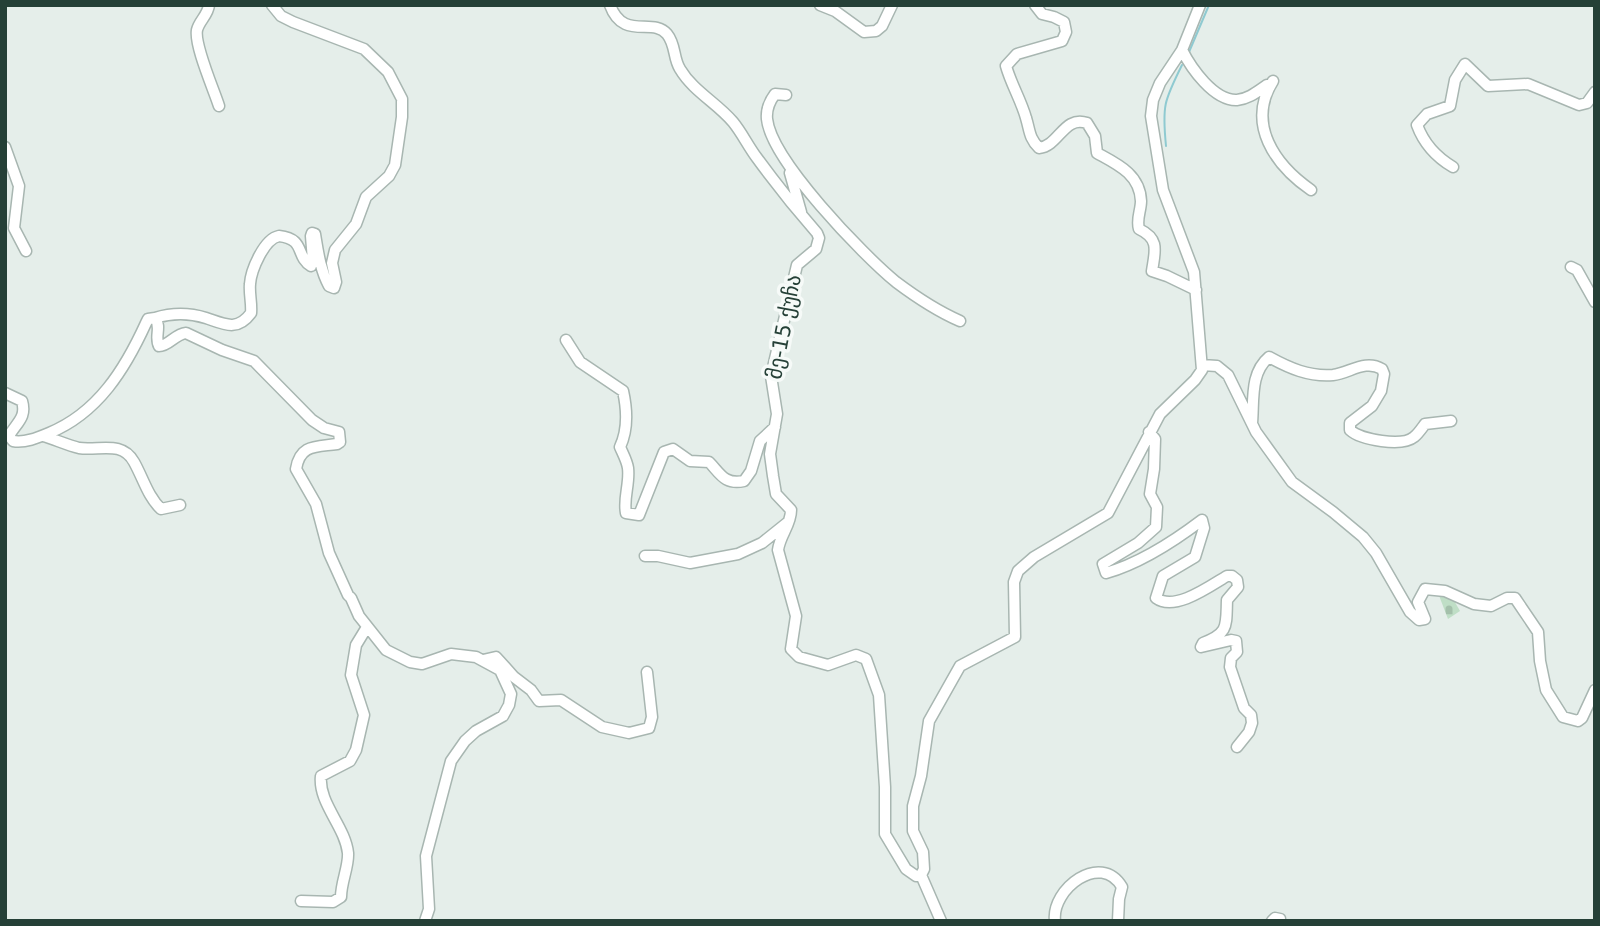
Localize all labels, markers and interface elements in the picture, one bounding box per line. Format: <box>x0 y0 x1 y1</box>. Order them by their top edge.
street label: მე-15 ქუჩა <box>762 273 806 381</box>

